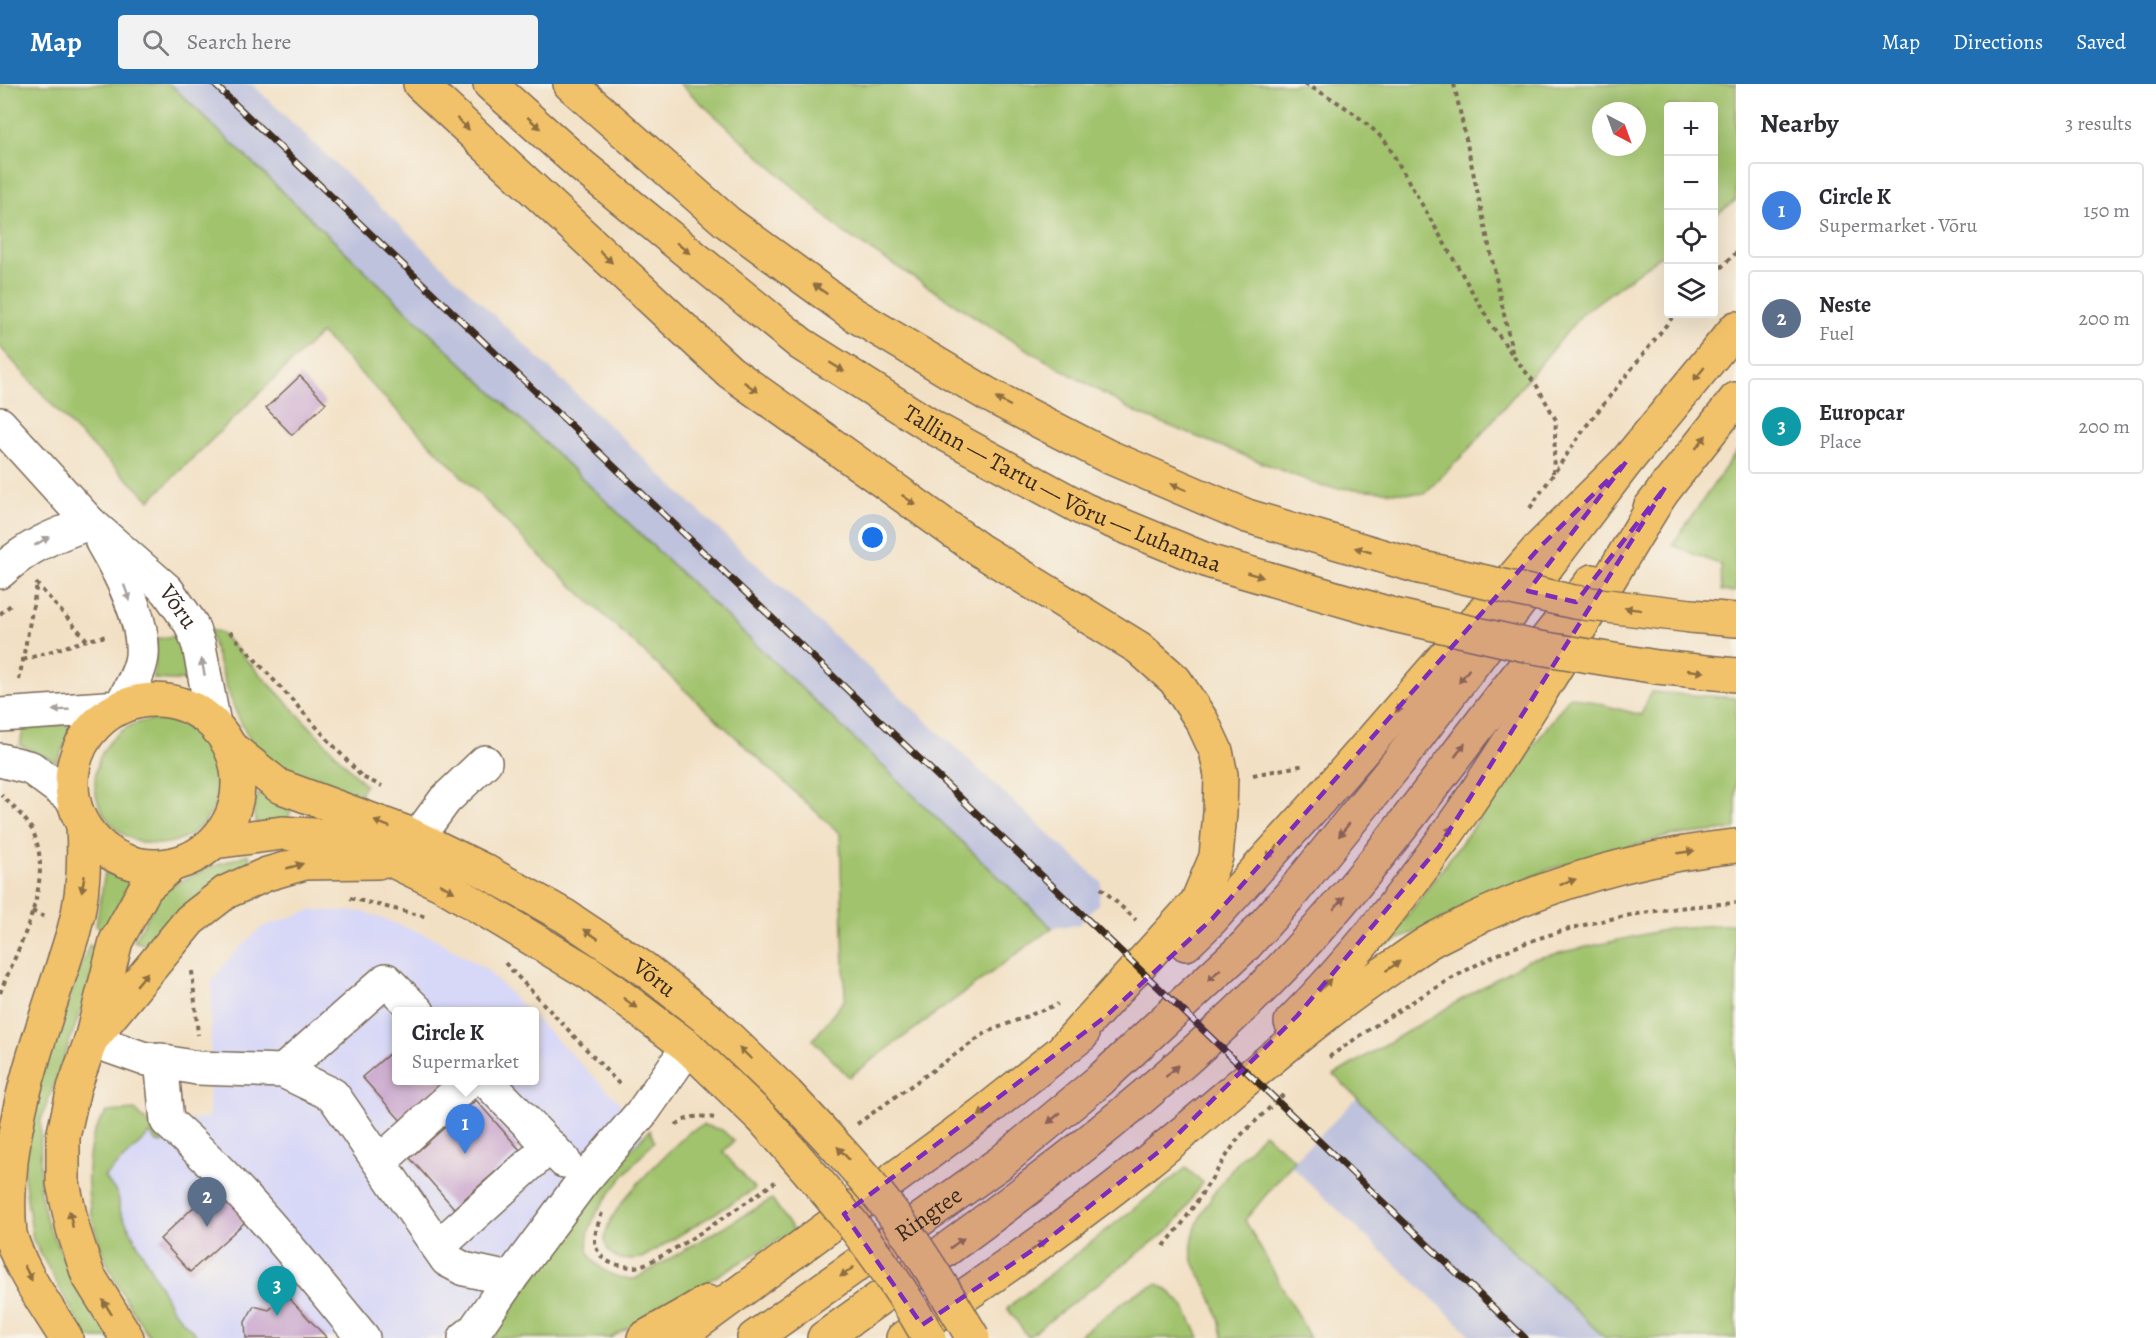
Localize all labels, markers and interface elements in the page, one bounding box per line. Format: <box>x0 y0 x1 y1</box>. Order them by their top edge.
search box <box>118 15 538 69</box>
text: Map <box>30 23 82 61</box>
icon: search <box>139 26 172 59</box>
text: Search here <box>187 27 291 57</box>
text: Map <box>1882 28 1920 56</box>
text: Directions <box>1953 28 2043 56</box>
text: Saved <box>2076 28 2126 56</box>
north arrow <box>1592 102 1646 156</box>
map controls <box>1664 102 1718 318</box>
button: + <box>1664 102 1718 156</box>
text: Nearby <box>1760 106 1839 141</box>
text: 3 results <box>2065 110 2132 137</box>
one-way arrow <box>526 116 541 129</box>
one-way arrow <box>455 117 470 131</box>
button: − <box>1664 156 1718 210</box>
text: Circle K <box>1819 182 1891 212</box>
text: 1 <box>1778 197 1785 224</box>
text: 150 m <box>2083 197 2130 224</box>
button: locate <box>1664 210 1718 264</box>
text: Supermarket · Võru <box>1819 212 1977 239</box>
one-way arrow <box>675 242 691 255</box>
one-way arrow <box>598 249 612 263</box>
button: layers <box>1664 264 1718 318</box>
one-way arrow <box>812 283 828 295</box>
text: Neste <box>1819 290 1871 320</box>
text: 2 <box>1777 305 1786 332</box>
text: 200 m <box>2079 305 2130 332</box>
text: Fuel <box>1819 320 1854 347</box>
one-way arrow <box>829 362 845 373</box>
one-way arrow <box>1693 366 1705 381</box>
one-way arrow <box>742 381 758 393</box>
street label: Tallinn — Tartu — Võru — Luhamaa <box>897 397 1226 580</box>
one-way arrow <box>995 397 1012 407</box>
text: Europcar <box>1819 398 1905 428</box>
text: 3 <box>1777 413 1786 440</box>
text: 200 m <box>2079 413 2130 440</box>
text: Place <box>1819 428 1861 455</box>
one-way arrow <box>1695 435 1707 450</box>
one-way arrow <box>1170 482 1188 491</box>
one-way arrow <box>901 494 917 506</box>
your location <box>858 523 887 552</box>
one-way arrow <box>34 536 50 547</box>
one-way arrow <box>1354 545 1372 554</box>
one-way arrow <box>1246 571 1264 580</box>
street label: Võru <box>151 577 205 635</box>
one-way arrow <box>122 584 132 602</box>
one-way arrow <box>1623 604 1642 614</box>
one-way arrow <box>198 657 207 676</box>
one-way arrow <box>1687 666 1706 676</box>
one-way arrow <box>1458 669 1470 684</box>
one-way arrow <box>1395 698 1408 713</box>
one-way arrow <box>52 706 71 715</box>
one-way arrow <box>1454 743 1466 759</box>
one-way arrow <box>373 818 391 828</box>
one-way arrow <box>1337 822 1350 838</box>
one-way arrow <box>1442 826 1454 842</box>
one-way arrow <box>1266 844 1279 859</box>
one-way arrow <box>1677 847 1696 856</box>
one-way arrow <box>286 861 304 871</box>
one-way arrow <box>78 875 87 894</box>
one-way arrow <box>1559 877 1577 887</box>
one-way arrow <box>439 883 456 893</box>
one-way arrow <box>1332 896 1345 911</box>
one-way arrow <box>584 928 600 940</box>
street label: Võru <box>626 949 683 1004</box>
one-way arrow <box>1384 961 1401 972</box>
one-way arrow <box>1206 968 1221 982</box>
one-way arrow <box>135 972 148 987</box>
one-way arrow <box>1318 978 1331 993</box>
one-way arrow <box>622 997 637 1009</box>
popup <box>392 1007 539 1085</box>
text: Circle K <box>412 1018 484 1048</box>
one-way arrow <box>738 1047 752 1061</box>
text: Supermarket <box>412 1048 519 1075</box>
one-way arrow <box>1164 1065 1179 1078</box>
pin: 1 <box>446 1104 484 1154</box>
one-way arrow <box>978 1104 993 1116</box>
one-way arrow <box>1046 1112 1062 1125</box>
one-way arrow <box>837 1146 850 1161</box>
pin: 2 <box>188 1178 226 1227</box>
street label: Ringtee <box>888 1179 969 1249</box>
one-way arrow <box>66 1209 75 1228</box>
one-way arrow <box>949 1237 965 1249</box>
one-way arrow <box>1030 1240 1046 1252</box>
one-way arrow <box>23 1264 32 1281</box>
pin: 3 <box>258 1266 296 1316</box>
one-way arrow <box>839 1266 855 1278</box>
one-way arrow <box>102 1299 113 1315</box>

